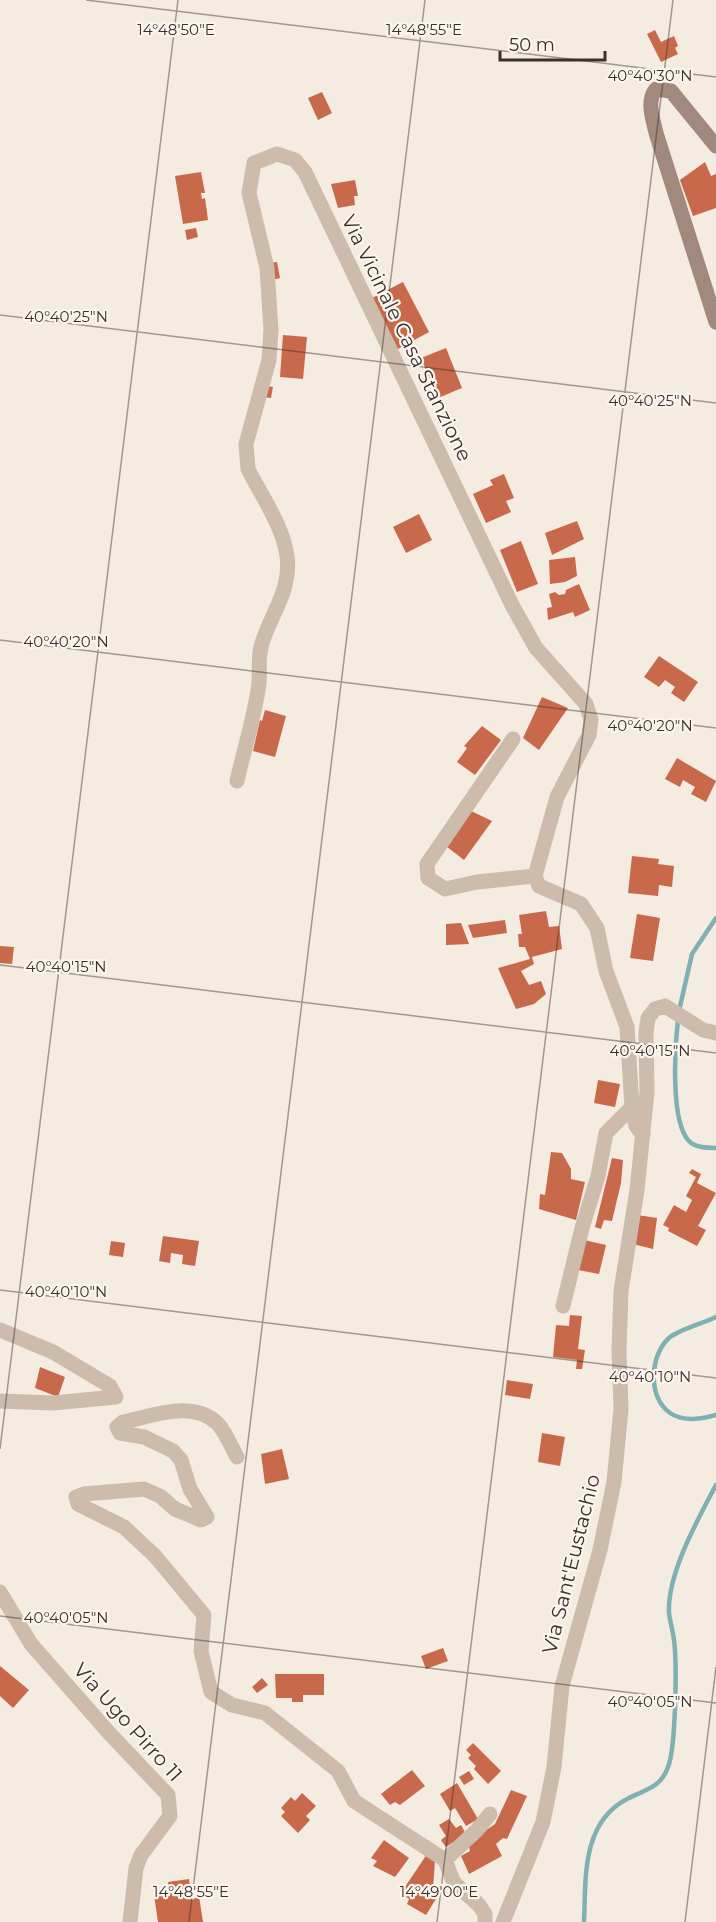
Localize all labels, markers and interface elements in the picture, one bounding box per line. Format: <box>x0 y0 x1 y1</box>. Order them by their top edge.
text: 14°48'50"E <box>137 20 215 39</box>
text: 14°48'55"E <box>386 20 462 39</box>
scale bar <box>500 24 605 62</box>
text: 50 m <box>509 34 555 56</box>
text: 40°40'30"N <box>607 66 693 85</box>
street label: Via Vicinale Casa Stanzione <box>337 211 477 465</box>
text: 40°40'25"N <box>24 307 108 326</box>
text: 40°40'25"N <box>608 391 692 410</box>
text: 40°40'20"N <box>23 632 109 651</box>
text: 40°40'20"N <box>607 716 693 735</box>
text: 40°40'15"N <box>26 957 106 976</box>
text: 40°40'15"N <box>610 1041 690 1060</box>
text: 40°40'10"N <box>25 1282 107 1301</box>
text: 40°40'10"N <box>609 1367 691 1386</box>
street label: Via Sant'Eustachio <box>537 1472 605 1656</box>
text: 40°40'05"N <box>24 1608 108 1627</box>
street label: Via Ugo Pirro 11 <box>69 1658 187 1786</box>
text: 40°40'05"N <box>608 1692 692 1711</box>
text: 14°48'55"E <box>153 1882 229 1901</box>
text: 14°49'00"E <box>400 1882 478 1901</box>

